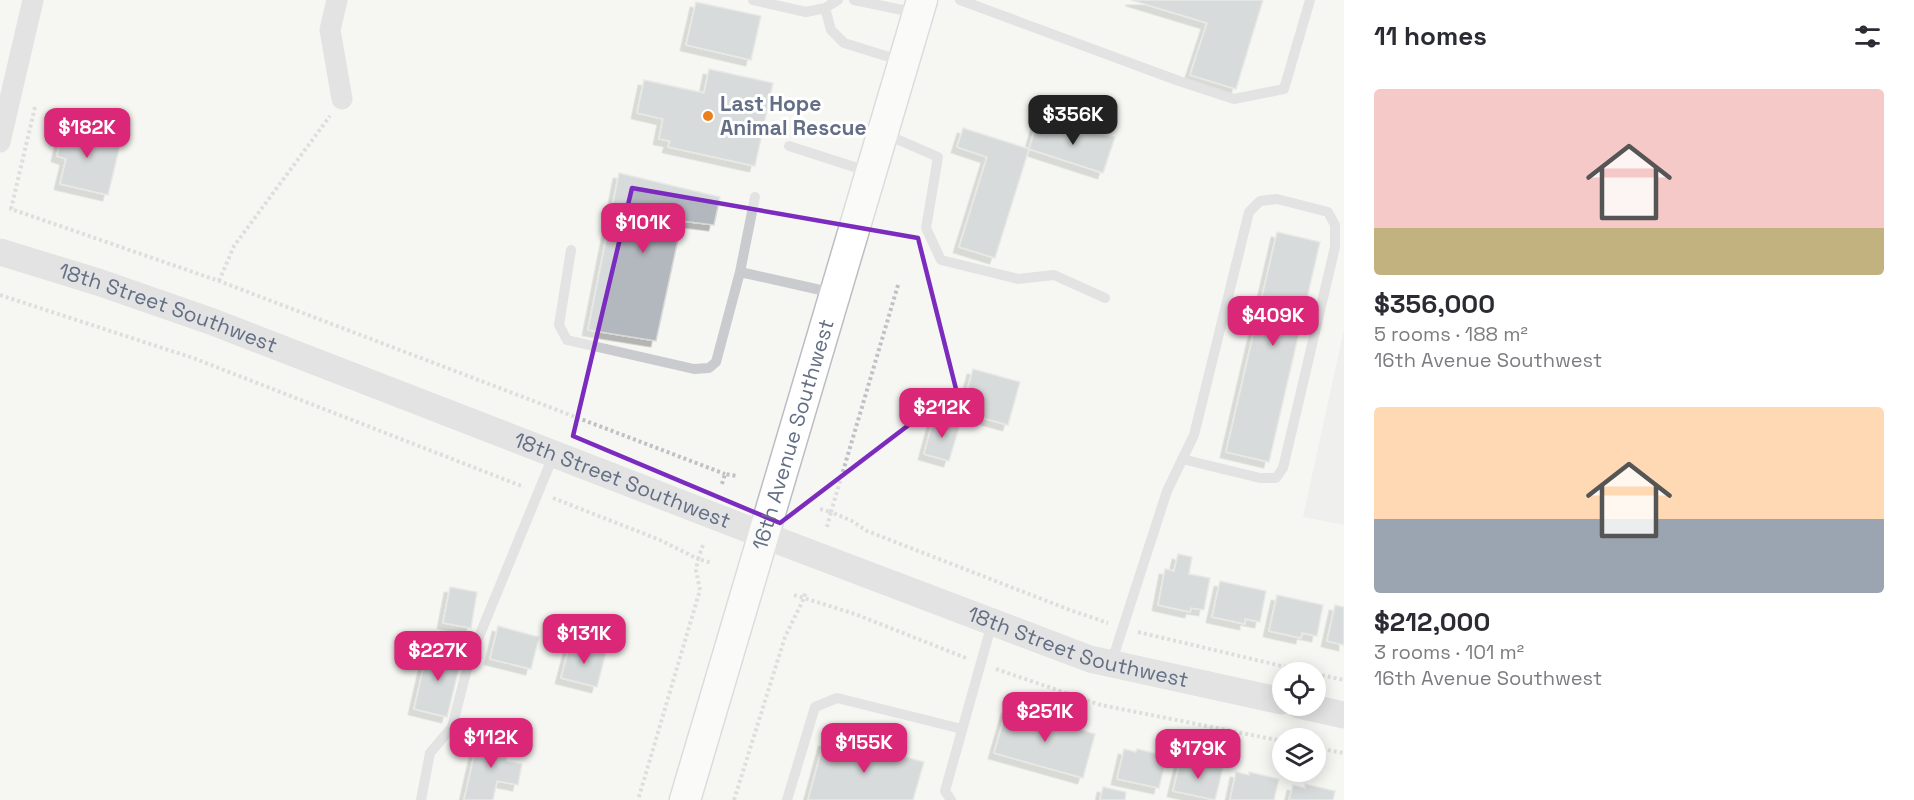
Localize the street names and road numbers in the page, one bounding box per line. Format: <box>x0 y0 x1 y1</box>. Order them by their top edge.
street label: 18th Street Southwest <box>55 257 281 359</box>
street label: 16th Avenue Southwest <box>746 316 840 553</box>
street label: 18th Street Southwest <box>510 426 735 534</box>
street label: 18th Street Southwest <box>964 600 1191 693</box>

